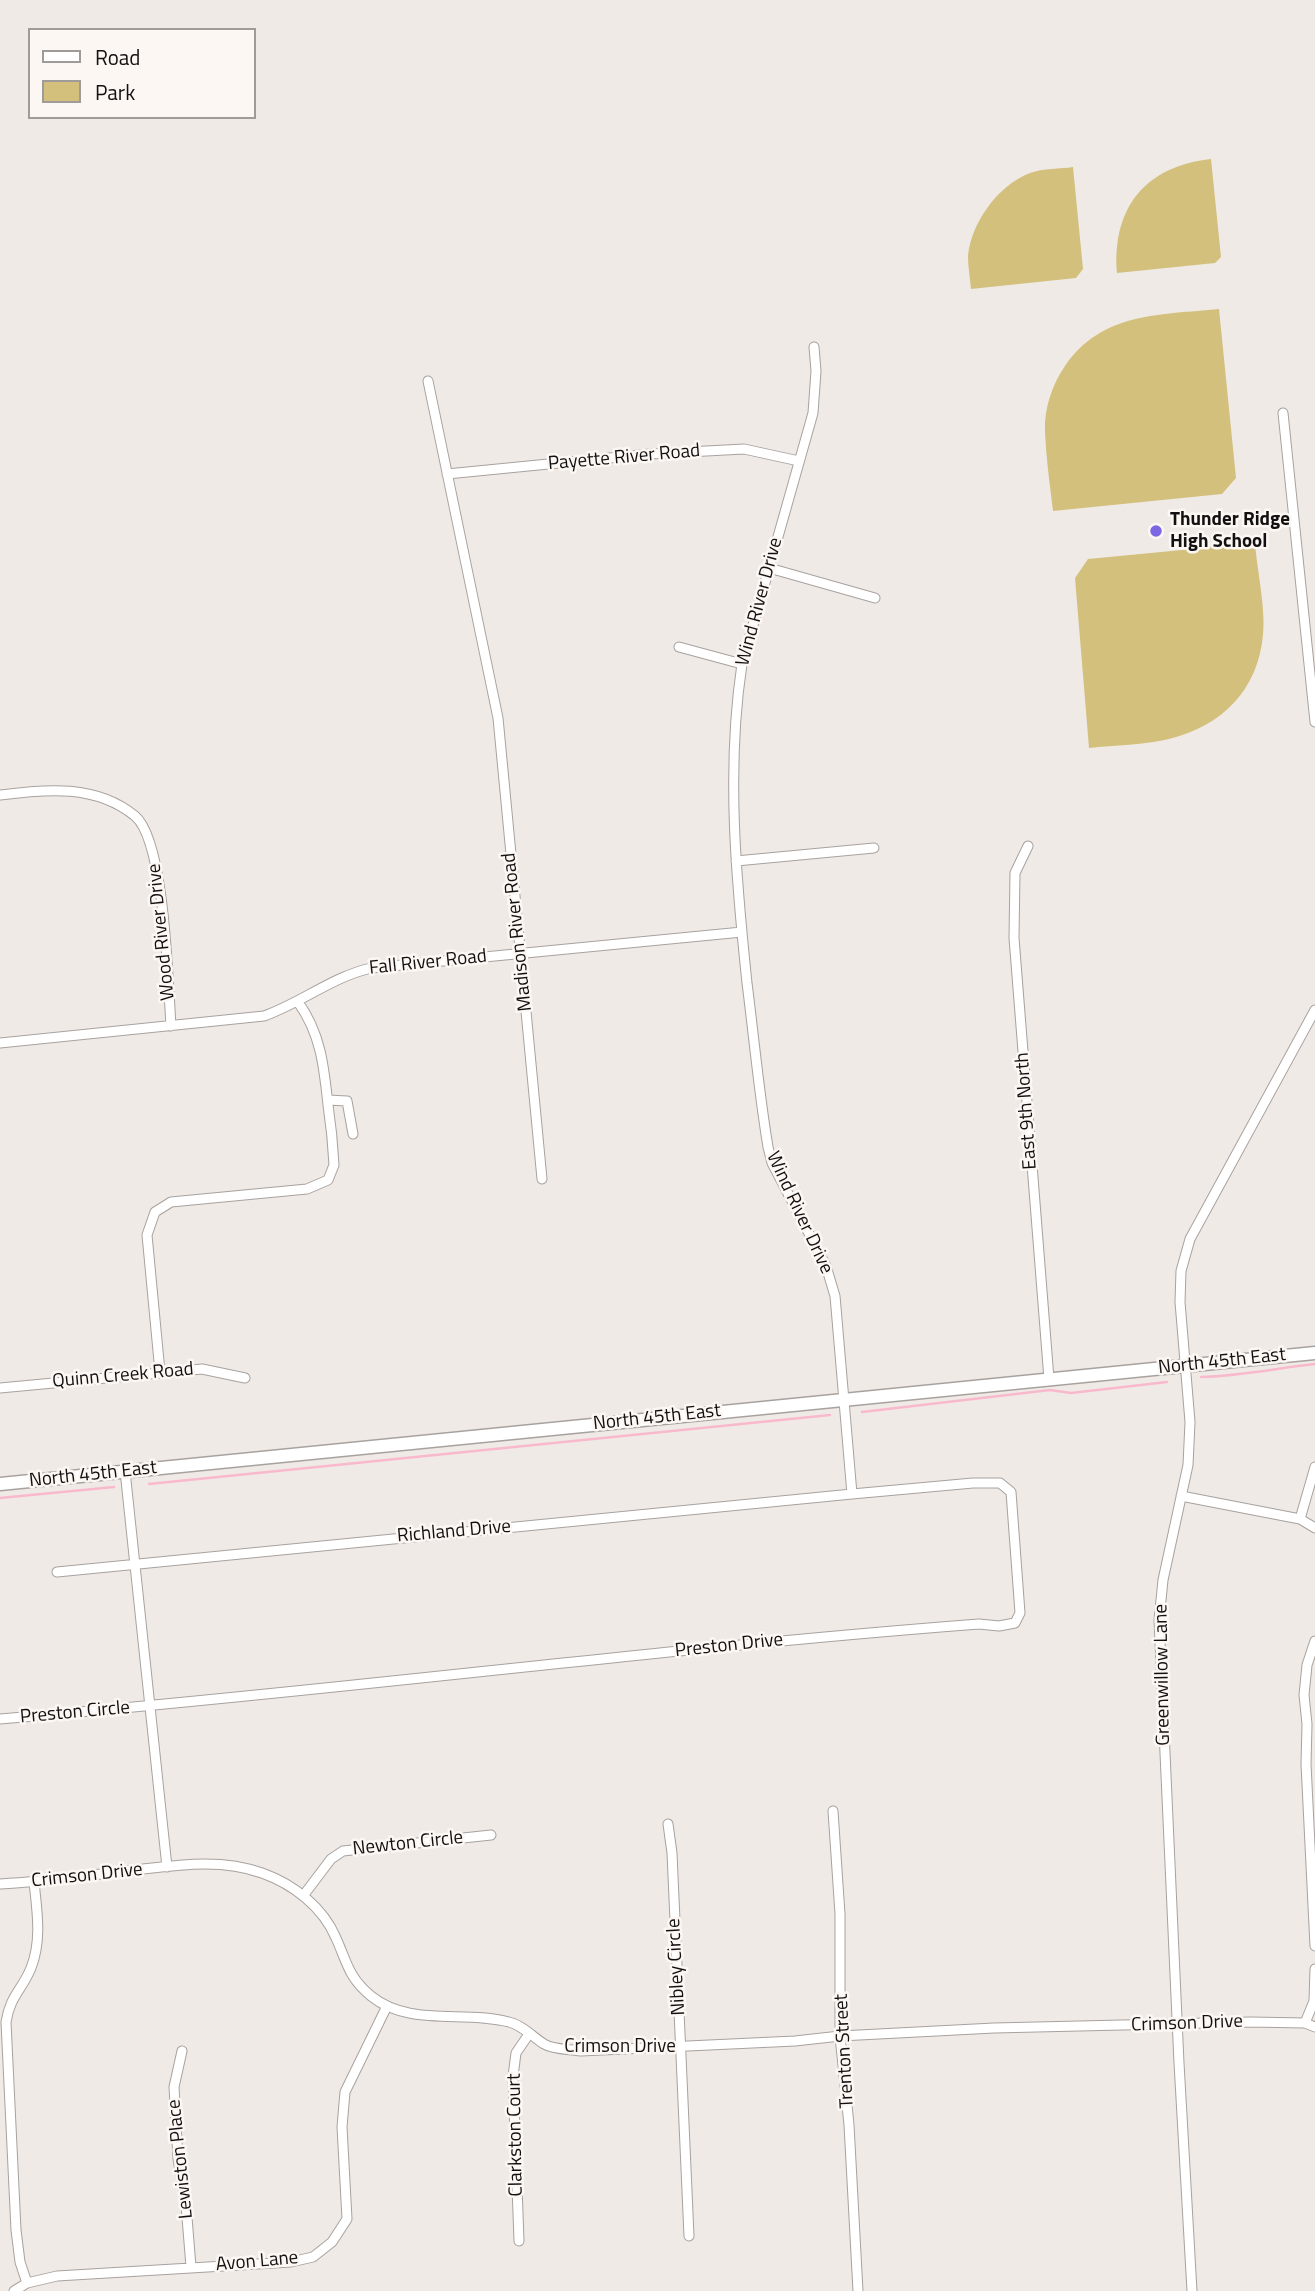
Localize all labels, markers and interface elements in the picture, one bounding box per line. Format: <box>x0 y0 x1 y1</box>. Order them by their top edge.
legend <box>28 28 256 119</box>
text: Road <box>95 41 140 73</box>
text: Park <box>95 76 135 108</box>
street label: Payette River Road <box>547 440 701 476</box>
place label: Thunder Ridge High School <box>1170 509 1290 553</box>
marker: Thunder Ridge High School <box>1148 523 1164 539</box>
street label: Wind River Drive <box>732 535 788 669</box>
street label: Madison River Road <box>498 852 538 1012</box>
street label: Wood River Drive <box>143 862 181 1002</box>
street label: Fall River Road <box>368 945 488 981</box>
street label: East 9th North <box>1012 1052 1042 1170</box>
street label: Wind River Drive <box>761 1148 837 1278</box>
street label: North 45th East <box>1157 1344 1287 1380</box>
street label: Quinn Creek Road <box>51 1358 195 1394</box>
street label: North 45th East <box>592 1400 722 1436</box>
street label: North 45th East <box>28 1457 158 1493</box>
street label: Richland Drive <box>396 1516 512 1548</box>
street label: Greenwillow Lane <box>1150 1604 1176 1746</box>
street label: Preston Drive <box>674 1629 784 1663</box>
street label: Preston Circle <box>19 1697 131 1729</box>
street label: Newton Circle <box>352 1827 464 1861</box>
street label: Crimson Drive <box>30 1859 144 1893</box>
street label: Nibley Circle <box>663 1918 691 2016</box>
street label: Trenton Street <box>831 1993 859 2109</box>
street label: Crimson Drive <box>1131 2011 1243 2037</box>
street label: Crimson Drive <box>564 2036 676 2058</box>
street label: Clarkston Court <box>504 2073 528 2197</box>
street label: Lewiston Place <box>163 2098 199 2220</box>
street label: Avon Lane <box>215 2247 299 2277</box>

